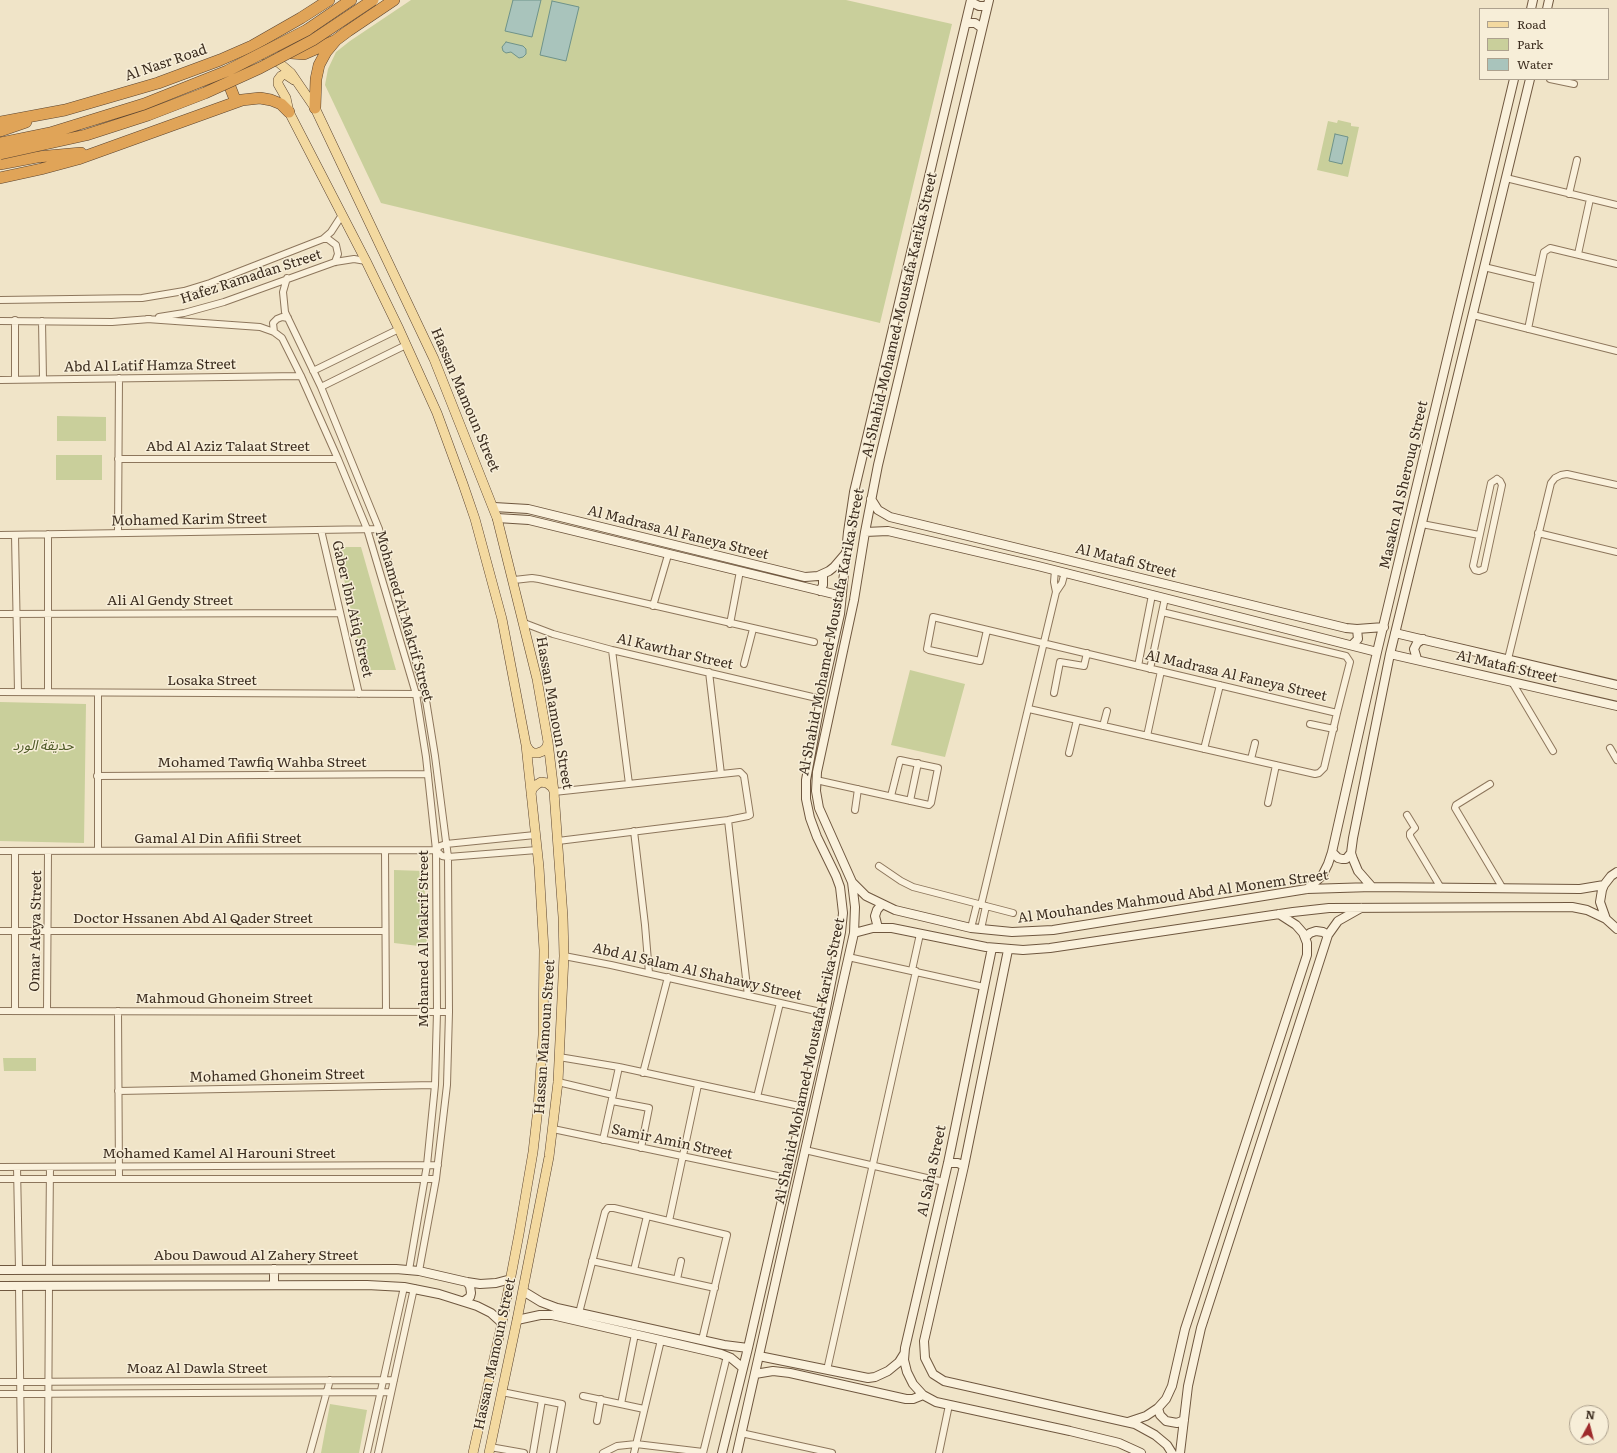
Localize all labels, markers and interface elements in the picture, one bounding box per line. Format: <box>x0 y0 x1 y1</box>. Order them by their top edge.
legend <box>1479 8 1609 80</box>
text: Road <box>1517 15 1546 33</box>
text: Park <box>1517 35 1543 53</box>
street label: Al Nasr Road <box>123 41 209 85</box>
text: Water <box>1517 55 1553 73</box>
street label: Al Shahid Mohamed Moustafa Karika Street <box>859 171 941 459</box>
street label: Hafez Ramadan Street <box>178 246 324 308</box>
street label: Hassan Mamoun Street <box>427 325 503 475</box>
street label: Abd Al Latif Hamza Street <box>64 356 236 376</box>
street label: Masakn Al Sherouq Street <box>1376 399 1432 571</box>
street label: Abd Al Aziz Talaat Street <box>146 439 310 455</box>
street label: Al Shahid Mohamed Moustafa Karika Street <box>796 487 868 777</box>
street label: Al Madrasa Al Faneya Street <box>586 502 770 564</box>
street label: Mohamed Karim Street <box>111 510 267 530</box>
street label: Mohamed Al Makrif Street <box>371 528 437 704</box>
street label: Gaber Ibn Atiq Street <box>328 539 376 679</box>
street label: Al Matafi Street <box>1074 540 1178 582</box>
street label: Ali Al Gendy Street <box>107 593 233 609</box>
street label: Al Kawthar Street <box>615 630 735 674</box>
street label: Hassan Mamoun Street <box>532 635 576 791</box>
street label: Al Madrasa Al Faneya Street <box>1144 647 1328 705</box>
street label: Al Matafi Street <box>1455 647 1559 687</box>
street label: Losaka Street <box>167 673 257 689</box>
park label: حديقة الورد <box>12 738 74 754</box>
street label: Mohamed Tawfiq Wahba Street <box>157 755 367 771</box>
street label: Gamal Al Din Afifii Street <box>134 831 302 847</box>
street label: Mohamed Al Makrif Street <box>416 850 432 1028</box>
street label: Al Mouhandes Mahmoud Abd Al Monem Street <box>1017 867 1329 927</box>
street label: Omar Ateya Street <box>27 870 45 992</box>
street label: Doctor Hssanen Abd Al Qader Street <box>73 911 313 927</box>
street label: Al Shahid Mohamed Moustafa Karika Street <box>771 916 849 1206</box>
street label: Abd Al Salam Al Shahawy Street <box>591 940 803 1004</box>
street label: Hassan Mamoun Street <box>531 959 559 1115</box>
street label: Mahmoud Ghoneim Street <box>135 991 313 1007</box>
street label: Mohamed Ghoneim Street <box>189 1066 365 1086</box>
street label: Samir Amin Street <box>610 1121 734 1163</box>
street label: Al Saha Street <box>914 1124 950 1218</box>
street label: Mohamed Kamel Al Harouni Street <box>102 1146 336 1162</box>
street label: Abou Dawoud Al Zahery Street <box>154 1248 358 1264</box>
street label: Hassan Mamoun Street <box>471 1276 519 1432</box>
street label: Moaz Al Dawla Street <box>126 1361 268 1377</box>
north arrow <box>1569 1405 1609 1445</box>
text: N <box>1585 1406 1596 1423</box>

